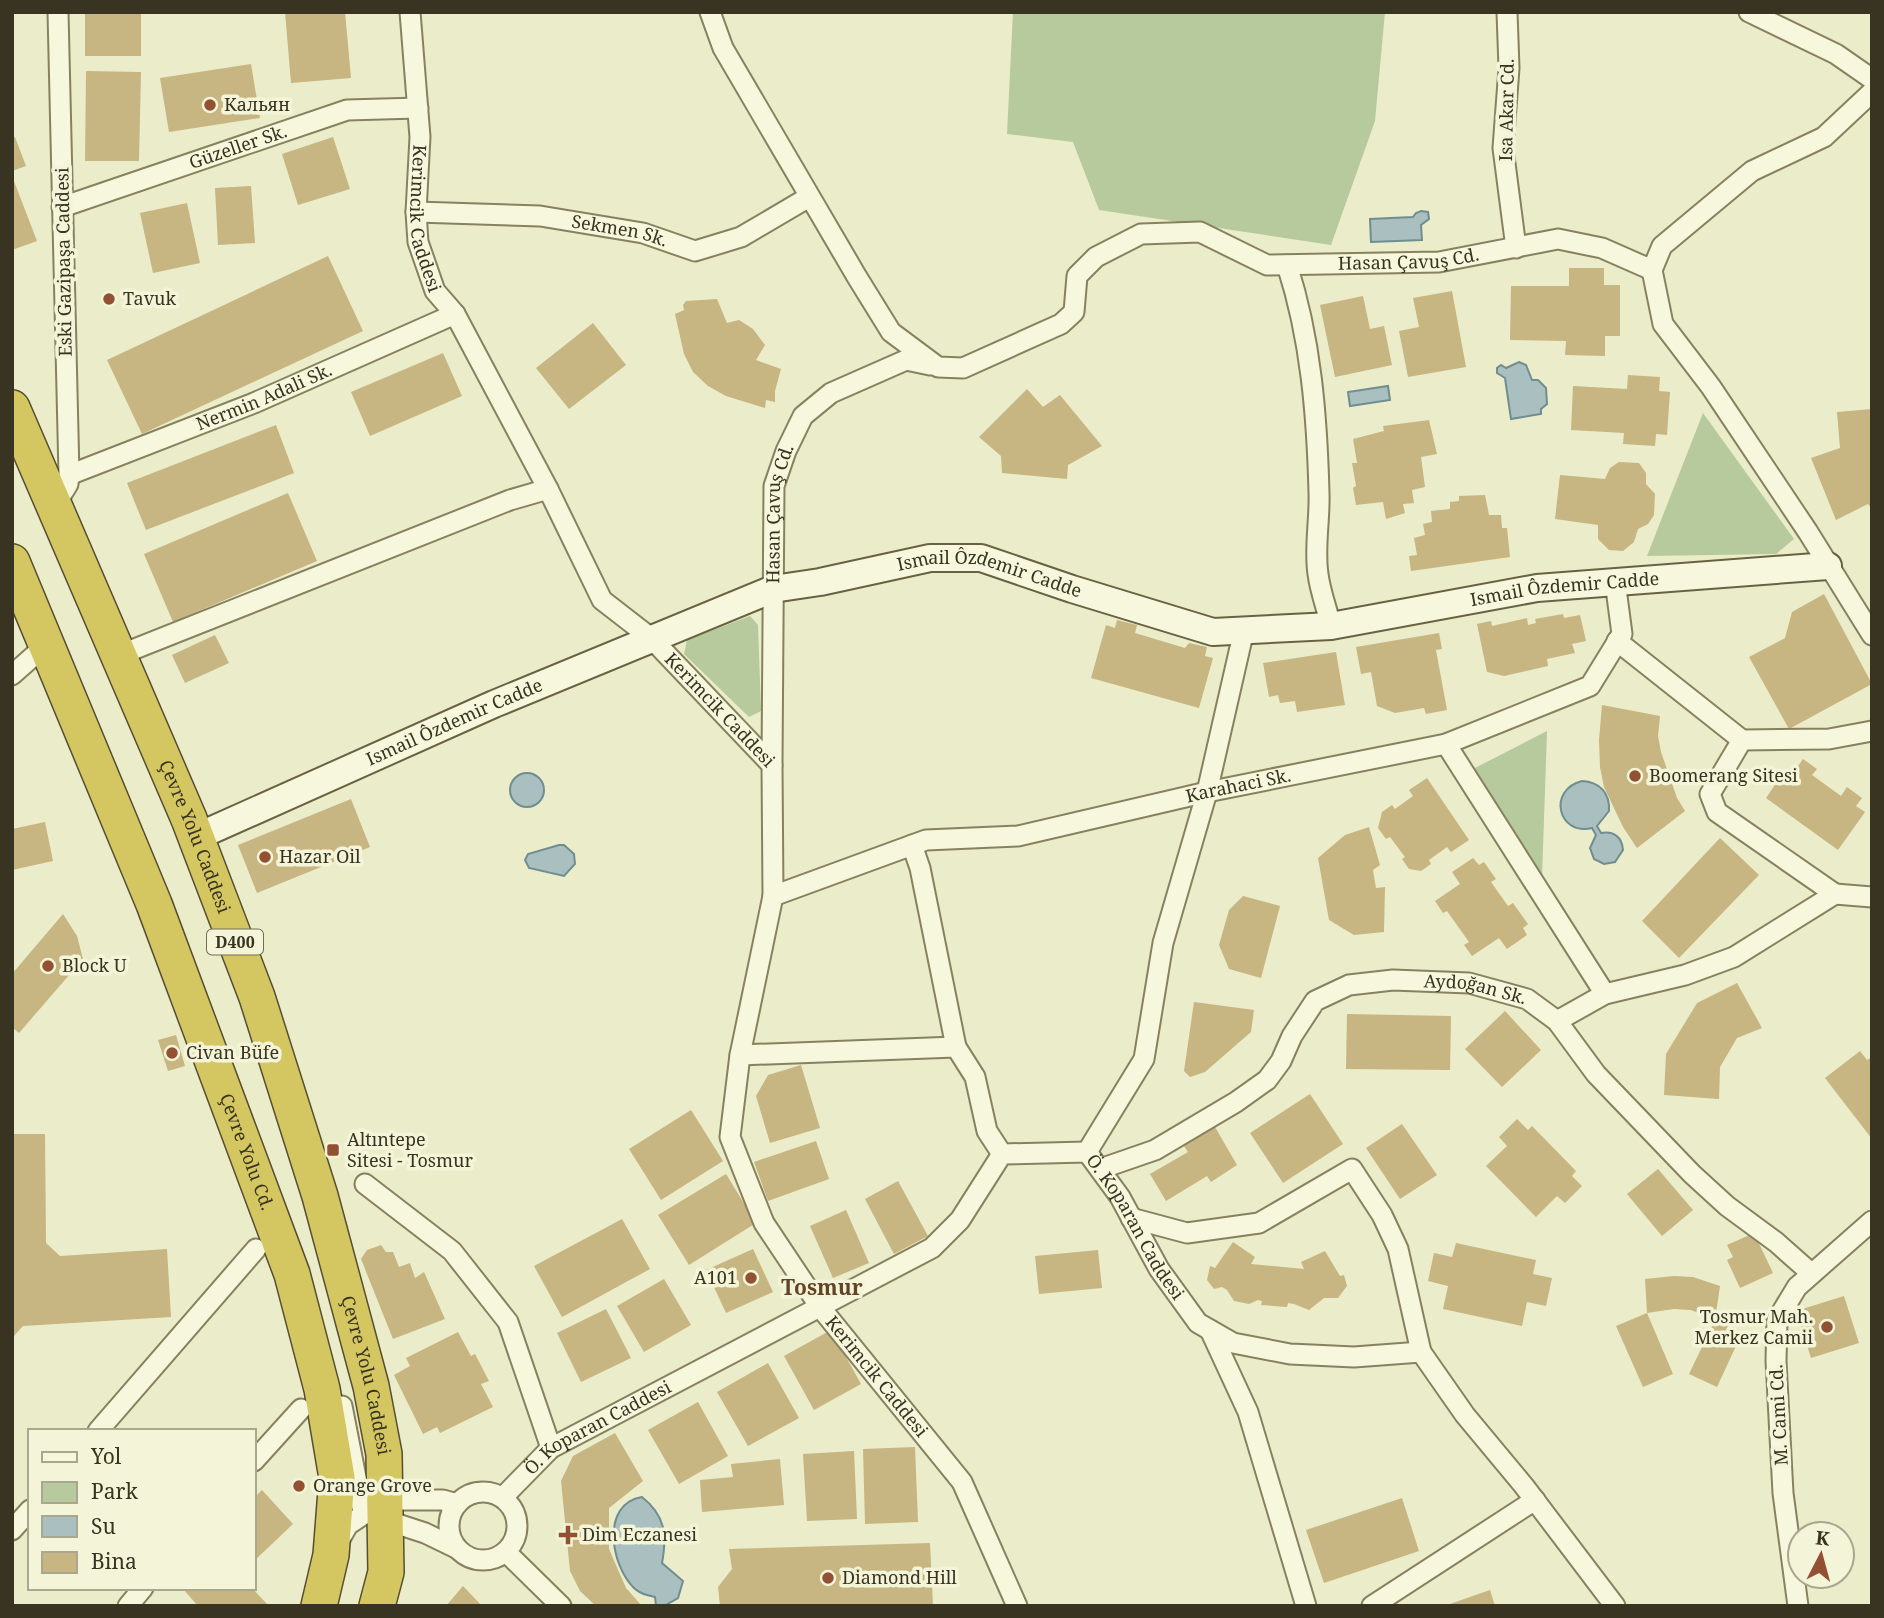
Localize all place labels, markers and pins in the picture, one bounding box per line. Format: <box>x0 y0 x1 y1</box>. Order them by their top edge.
place label: Кальян <box>224 92 290 116</box>
marker: Кальян <box>202 97 218 113</box>
place label: Tavuk <box>123 286 176 310</box>
marker: Tavuk <box>101 291 117 307</box>
place label: Boomerang Sitesi <box>1649 763 1798 787</box>
marker: Boomerang Sitesi <box>1627 768 1643 784</box>
place label: Hazar Oil <box>279 844 361 868</box>
marker: Hazar Oil <box>257 849 273 865</box>
place label: Block U <box>62 953 127 977</box>
marker: Block U <box>40 958 56 974</box>
place label: Civan Büfe <box>186 1040 279 1064</box>
marker: Civan Büfe <box>164 1045 180 1061</box>
place label: Altıntepe Sitesi - Tosmur <box>347 1127 473 1172</box>
marker: Altıntepe Sitesi - Tosmur <box>325 1142 341 1158</box>
place label: A101 <box>694 1265 737 1289</box>
marker: A101 <box>743 1270 759 1286</box>
place label: Tosmur Mah. Merkez Camii <box>1695 1304 1813 1349</box>
marker: Tosmur Mah. Merkez Camii <box>1819 1319 1835 1335</box>
place label: Orange Grove <box>313 1473 432 1497</box>
marker: Orange Grove <box>291 1478 307 1494</box>
place label: Dim Eczanesi <box>582 1522 697 1546</box>
marker: Dim Eczanesi <box>560 1527 576 1543</box>
place label: Diamond Hill <box>842 1565 957 1589</box>
marker: Diamond Hill <box>820 1570 836 1586</box>

